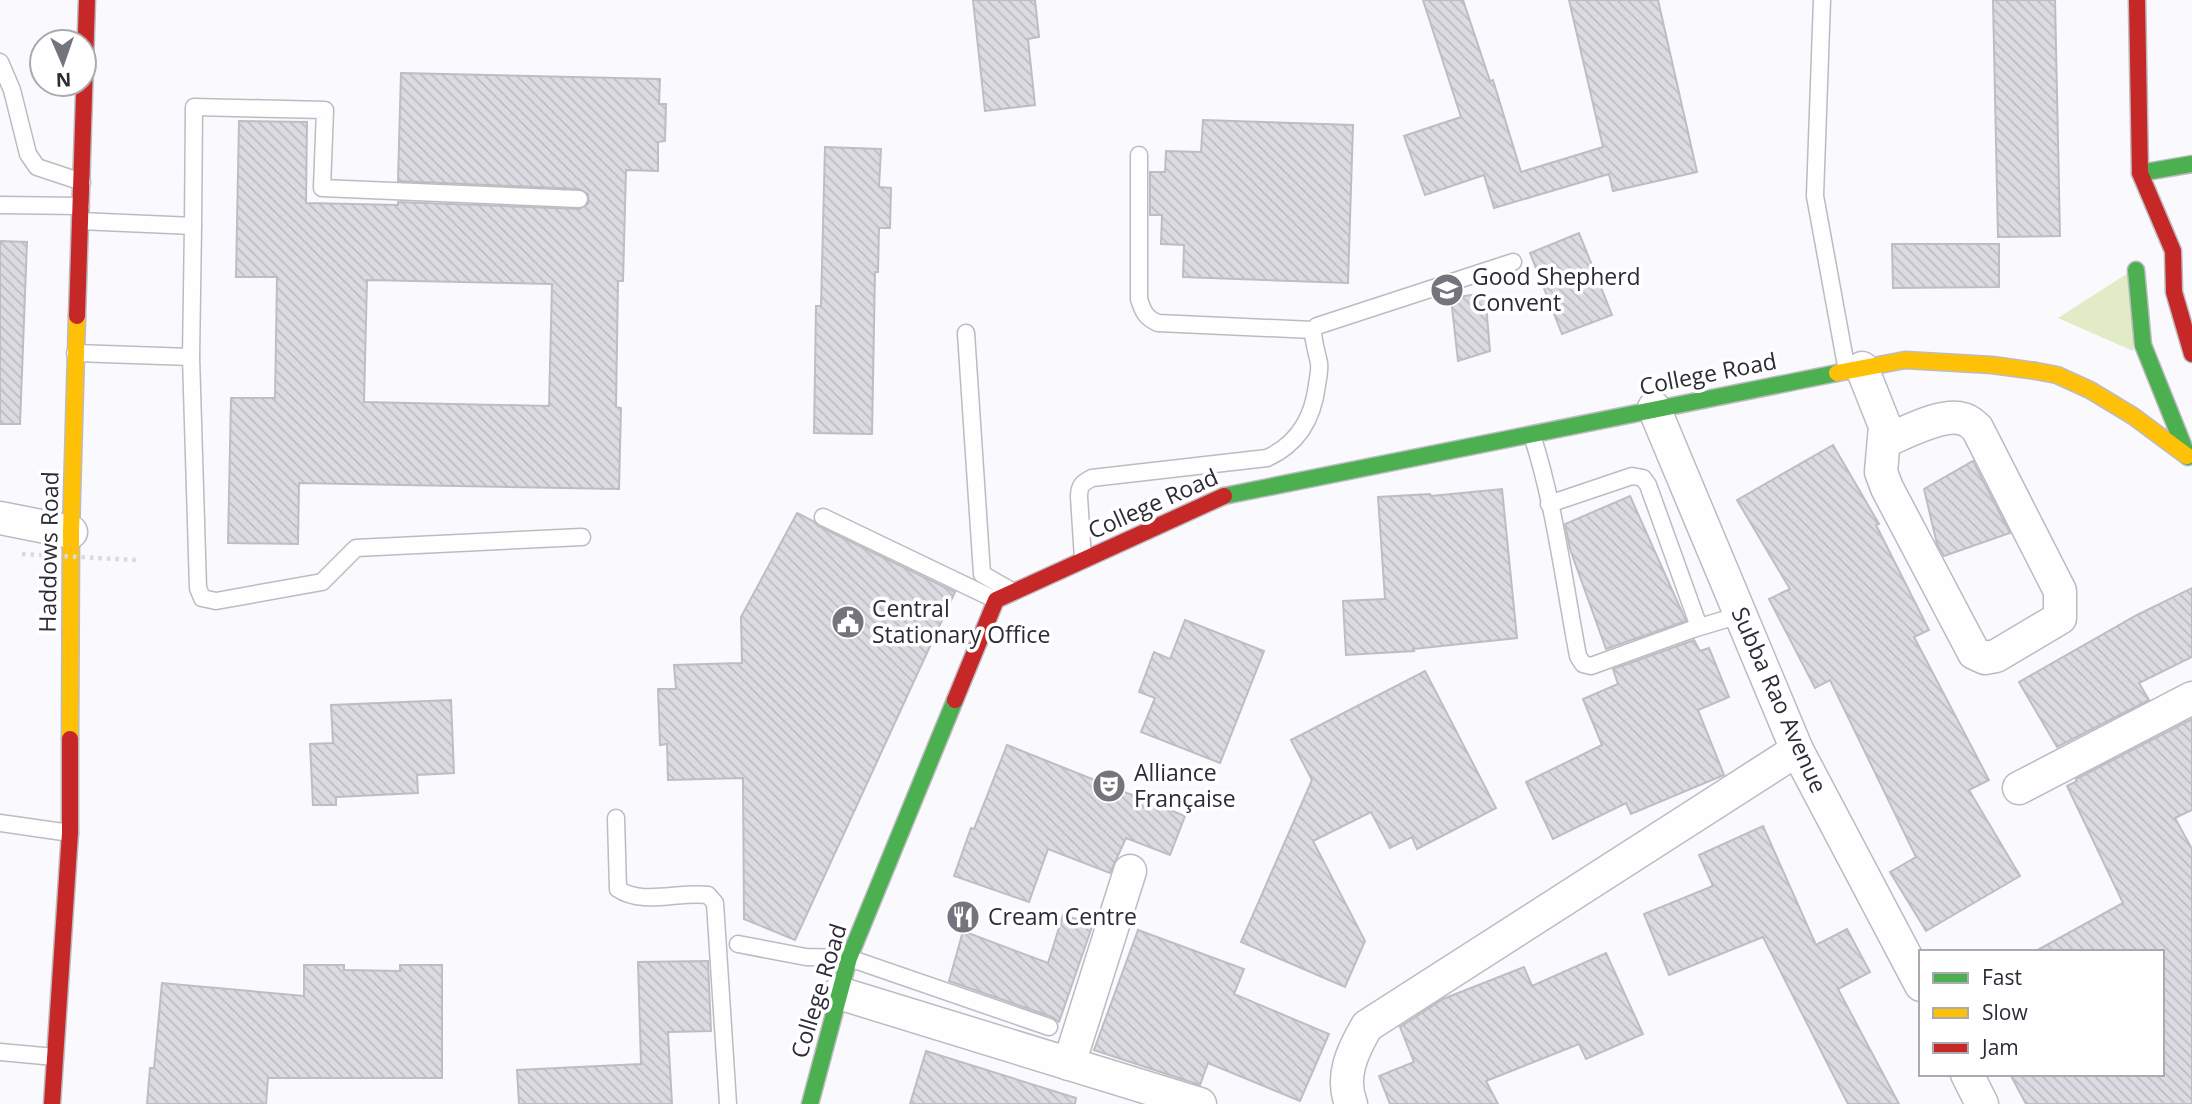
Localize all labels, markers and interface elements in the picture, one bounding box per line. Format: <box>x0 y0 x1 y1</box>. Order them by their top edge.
north arrow <box>28 28 98 98</box>
text: N <box>55 67 72 93</box>
place label: Good Shepherd Convent <box>1472 260 1641 318</box>
school or university icon: Good Shepherd Convent <box>1428 271 1466 309</box>
street label: College Road <box>1636 344 1779 402</box>
street label: College Road <box>1083 460 1223 546</box>
street label: Haddows Road <box>31 471 65 633</box>
place label: Central Stationary Office <box>872 592 1050 650</box>
street label: Subba Rao Avenue <box>1725 602 1835 798</box>
public building icon: Central Stationary Office <box>829 603 867 641</box>
place label: Alliance Française <box>1134 756 1236 814</box>
theatre icon: Alliance Française <box>1090 767 1128 805</box>
restaurant icon: Cream Centre <box>944 898 982 936</box>
place label: Cream Centre <box>988 900 1137 932</box>
street label: College Road <box>782 920 854 1062</box>
legend <box>1919 950 2164 1076</box>
text: Fast <box>1982 963 2022 991</box>
text: Slow <box>1982 998 2028 1026</box>
text: Jam <box>1980 1033 2019 1061</box>

